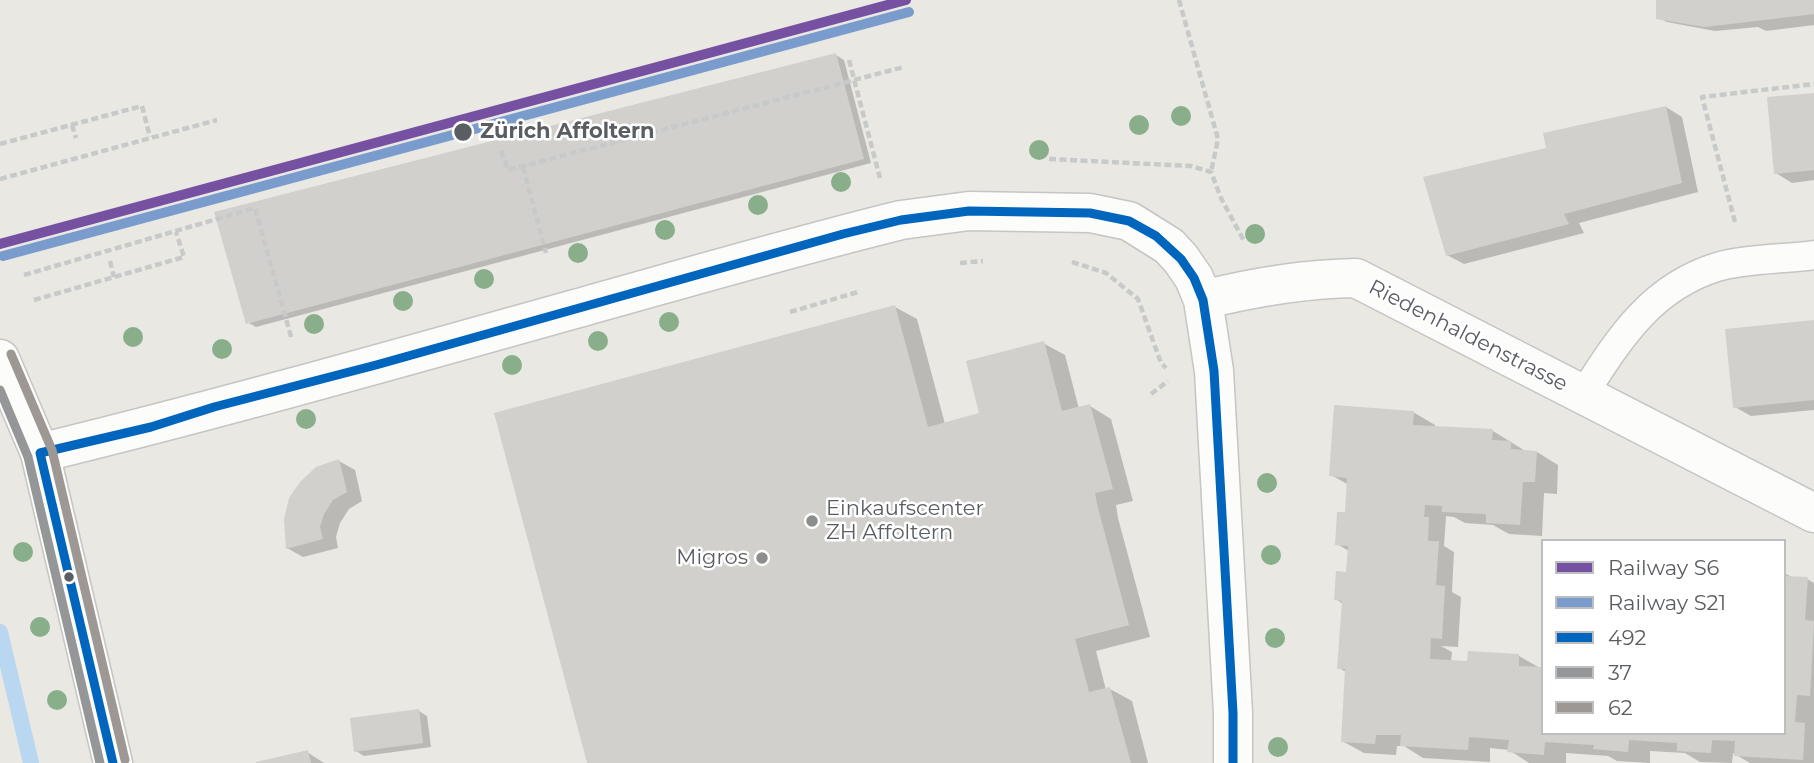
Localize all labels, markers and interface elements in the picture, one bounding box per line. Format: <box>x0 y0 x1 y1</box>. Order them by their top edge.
place label: Zürich Affoltern <box>480 119 654 145</box>
marker: Zürich Affoltern <box>452 121 474 143</box>
street label: Riedenhaldenstrasse <box>1364 275 1572 397</box>
place label: Einkaufscenter ZH Affoltern <box>826 496 984 546</box>
marker: Einkaufscenter ZH Affoltern <box>804 513 820 529</box>
legend <box>1541 539 1786 735</box>
place label: Migros <box>676 545 748 571</box>
marker: Migros <box>754 550 770 566</box>
text: Railway S6 <box>1608 555 1719 580</box>
unlabelled marker <box>62 570 76 584</box>
text: Railway S21 <box>1608 590 1726 615</box>
text: 492 <box>1608 625 1646 650</box>
text: 37 <box>1608 660 1632 685</box>
text: 62 <box>1608 695 1633 720</box>

